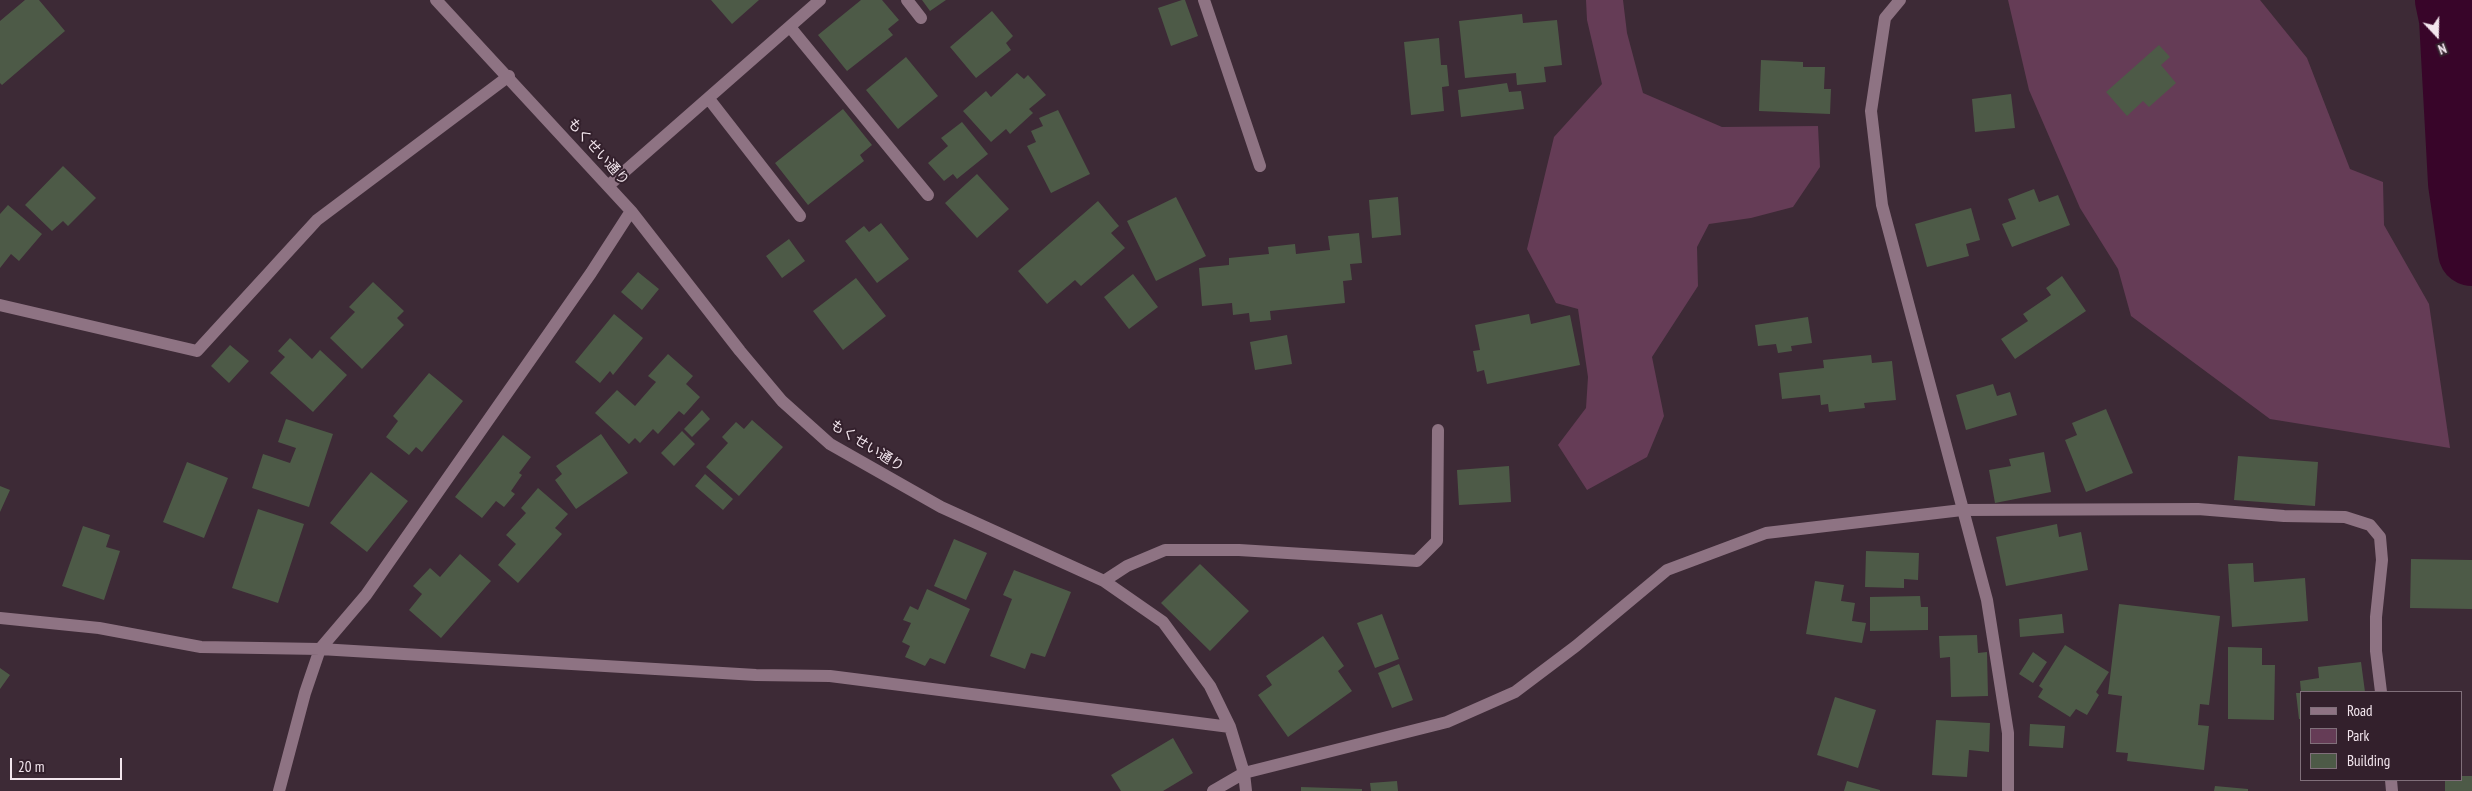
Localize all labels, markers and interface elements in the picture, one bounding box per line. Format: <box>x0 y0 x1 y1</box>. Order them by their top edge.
north arrow <box>2412 10 2462 60</box>
text: N <box>2436 39 2449 59</box>
street label: もくせい通り <box>564 115 632 189</box>
street label: もくせい通り <box>827 417 907 475</box>
legend <box>2300 691 2462 781</box>
text: Road <box>2347 701 2373 720</box>
text: Park <box>2347 726 2369 745</box>
scale bar <box>12 748 125 780</box>
text: Building <box>2347 751 2390 770</box>
text: 20 m <box>18 757 44 776</box>

